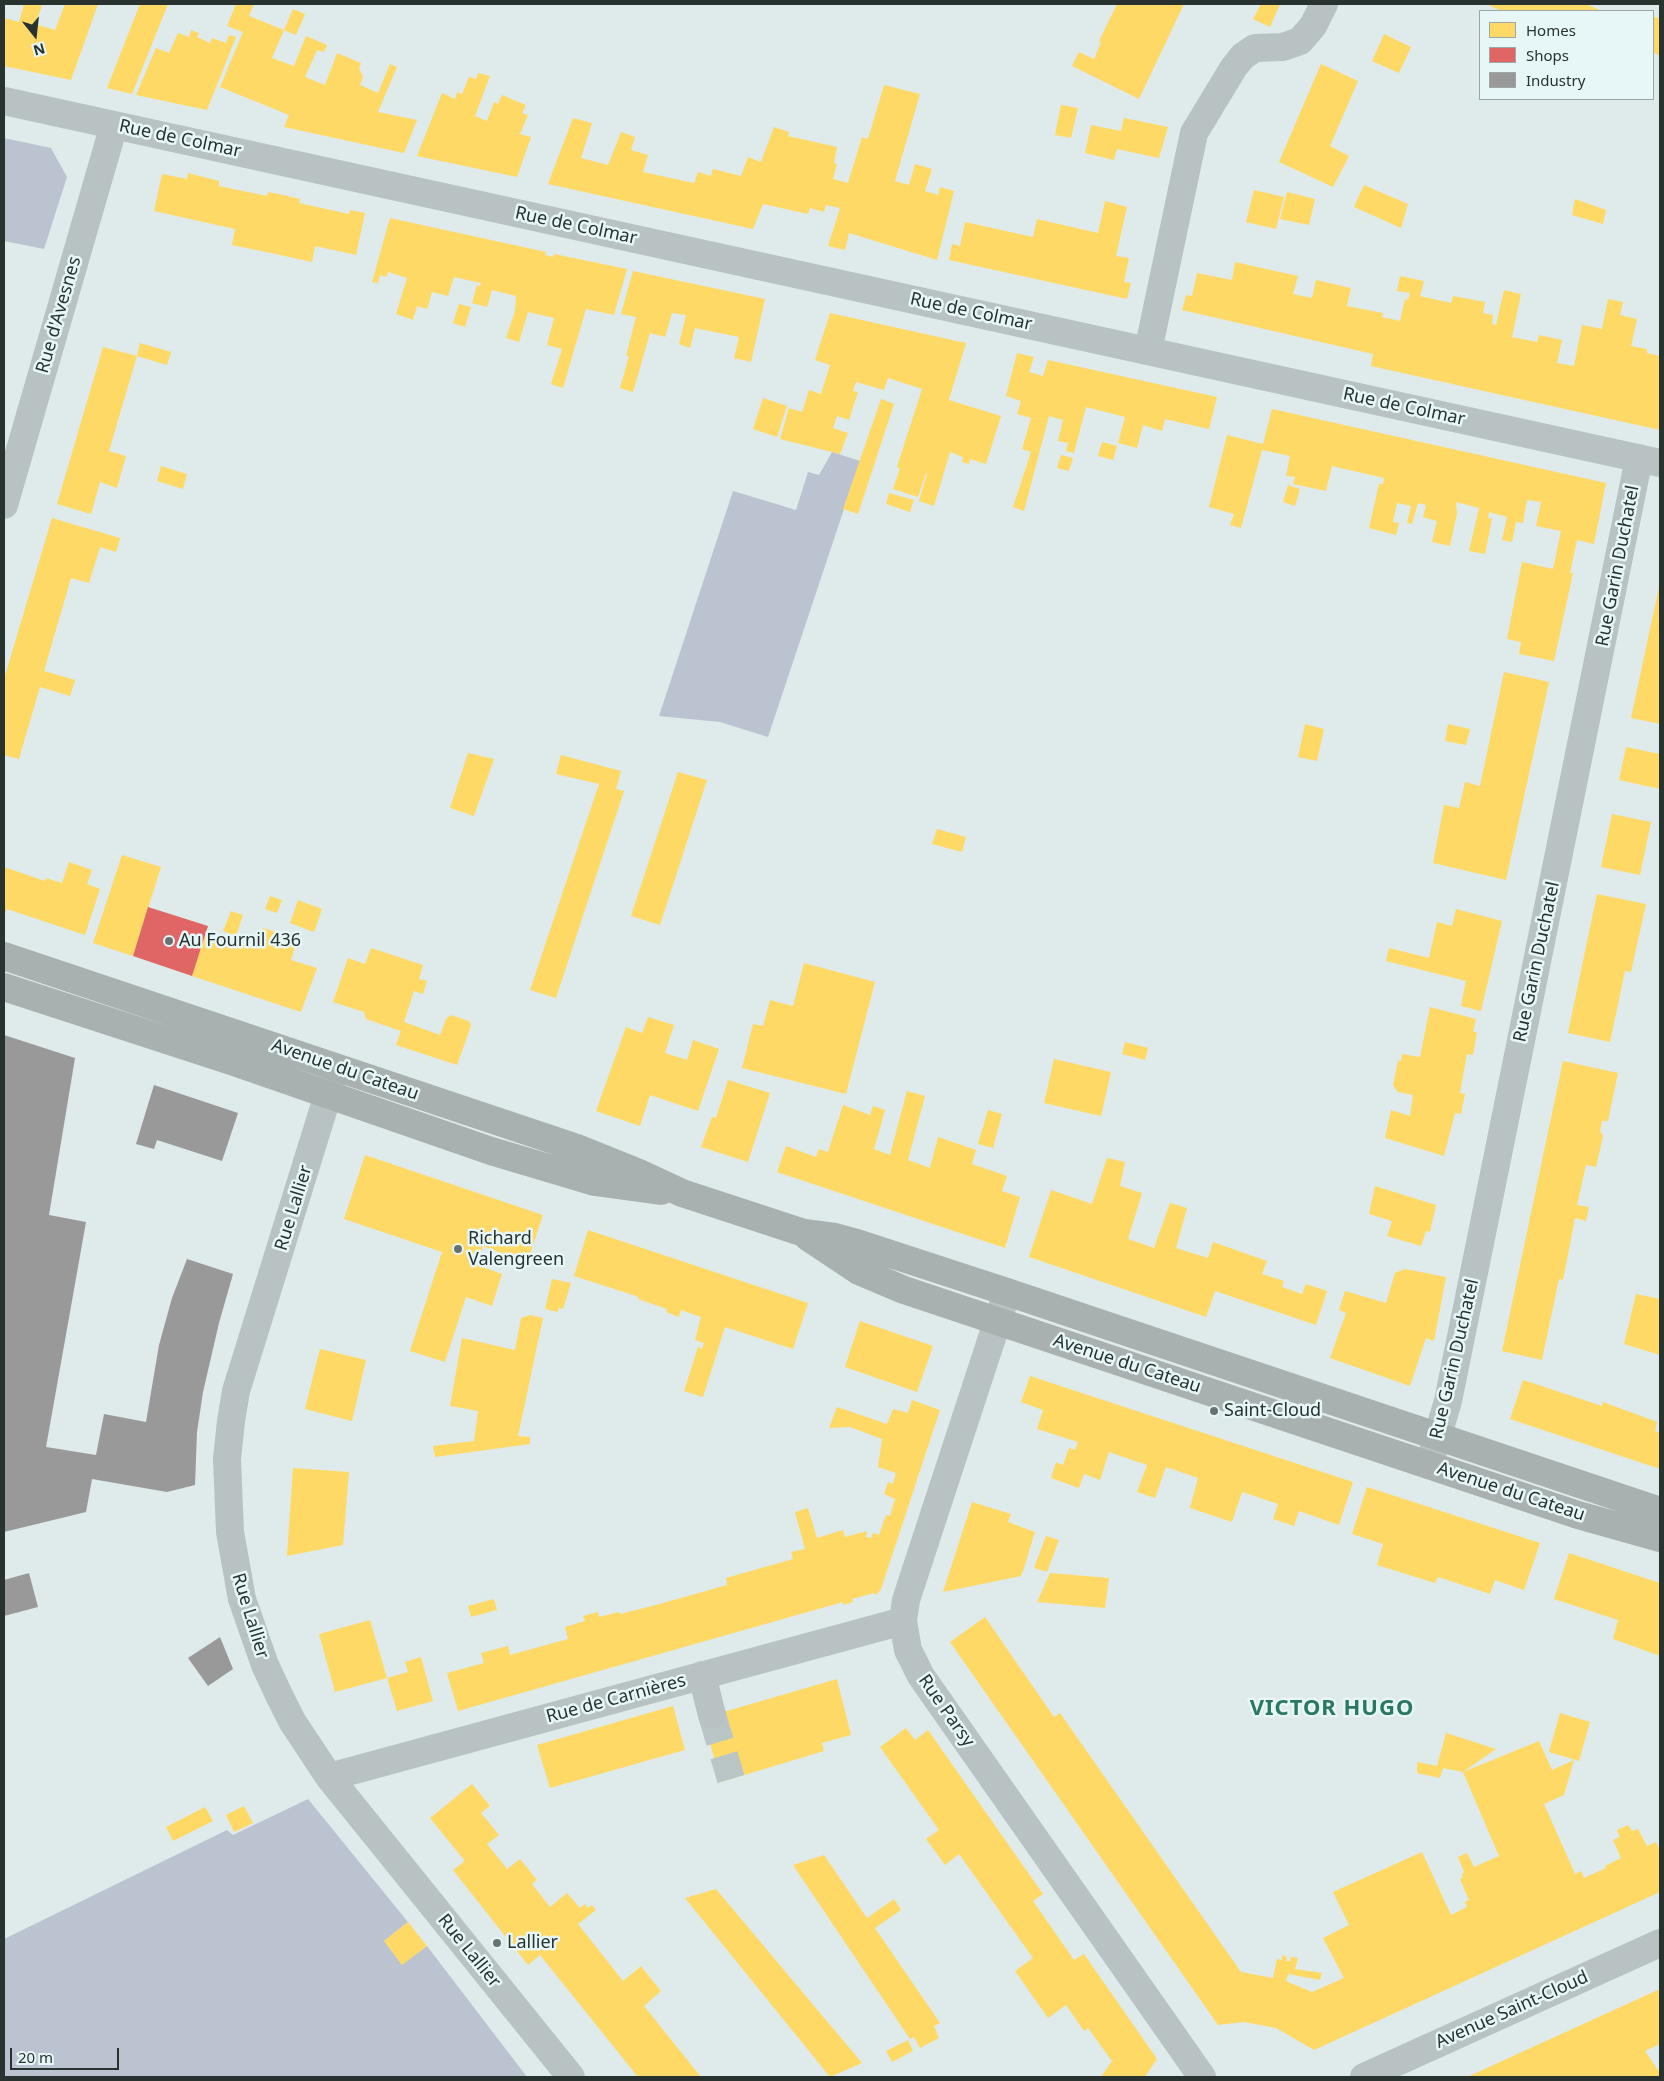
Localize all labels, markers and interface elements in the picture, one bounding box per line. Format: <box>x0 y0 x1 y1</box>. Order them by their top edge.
north arrow <box>10 10 60 60</box>
legend <box>1479 10 1654 100</box>
text: Homes <box>1526 20 1576 40</box>
text: N <box>31 39 47 61</box>
text: Shops <box>1526 45 1569 65</box>
text: Industry <box>1526 70 1585 90</box>
street label: Rue de Colmar <box>117 116 243 162</box>
street label: Rue de Colmar <box>513 203 639 249</box>
street label: Rue d'Avesnes <box>32 254 86 376</box>
street label: Rue de Colmar <box>908 289 1034 335</box>
street label: Rue de Colmar <box>1341 384 1467 430</box>
street label: Rue Garin Duchatel <box>1592 484 1644 648</box>
street label: Rue Garin Duchatel <box>1509 880 1565 1044</box>
place label: Au Fournil 436 <box>179 930 301 952</box>
marker: Au Fournil 436 <box>163 935 175 947</box>
street label: Avenue du Cateau <box>269 1035 421 1105</box>
street label: Rue Lallier <box>271 1163 317 1253</box>
place label: Richard Valengreen <box>468 1228 564 1270</box>
marker: Richard Valengreen <box>452 1243 464 1255</box>
street label: Rue Garin Duchatel <box>1426 1277 1484 1441</box>
street label: Avenue du Cateau <box>1050 1330 1204 1398</box>
place label: Saint-Cloud <box>1224 1400 1321 1422</box>
marker: Saint-Cloud <box>1208 1405 1220 1417</box>
street label: Avenue du Cateau <box>1434 1458 1588 1526</box>
street label: Rue Lallier <box>227 1571 273 1661</box>
street label: Rue de Carnières <box>544 1670 688 1728</box>
street label: Rue Parsy <box>913 1671 979 1751</box>
district label: VICTOR HUGO <box>1248 1696 1416 1722</box>
street label: Rue Lallier <box>433 1910 505 1992</box>
place label: Lallier <box>507 1932 558 1954</box>
marker: Lallier <box>491 1937 503 1949</box>
street label: Avenue Saint-Cloud <box>1432 1967 1592 2053</box>
scale bar <box>12 2038 121 2070</box>
text: 20 m <box>18 2047 53 2067</box>

